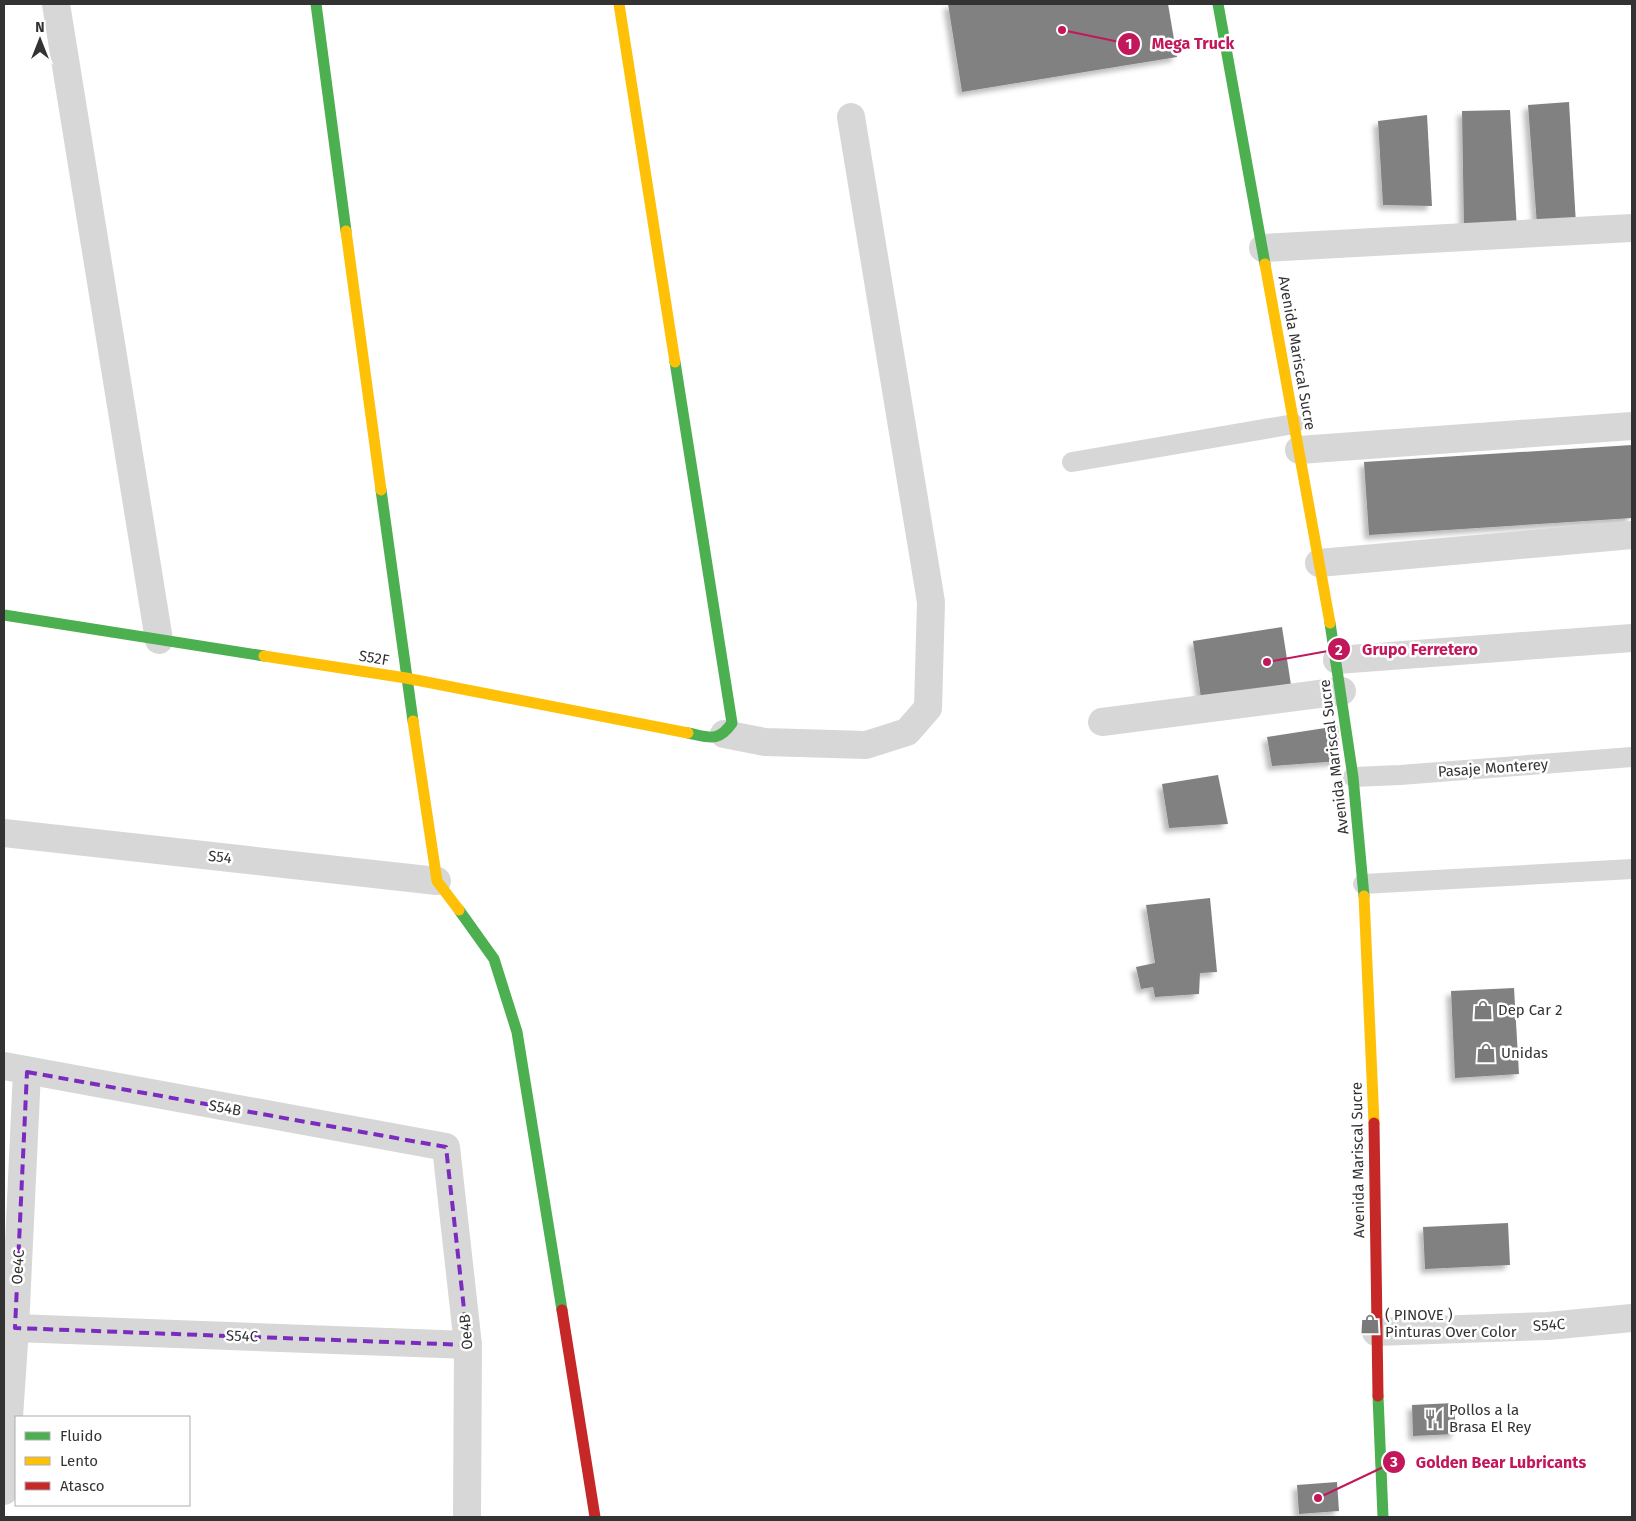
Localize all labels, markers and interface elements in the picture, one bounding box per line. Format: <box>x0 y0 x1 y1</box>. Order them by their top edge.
north arrow <box>15 15 65 65</box>
text: N <box>35 19 45 36</box>
callout: Mega Truck <box>1117 28 1244 59</box>
text: Mega Truck <box>1152 34 1234 53</box>
text: 1 <box>1126 35 1132 53</box>
street label: Avenida Mariscal Sucre <box>1275 275 1319 431</box>
callout: Grupo Ferretero <box>1327 634 1488 665</box>
text: Grupo Ferretero <box>1362 640 1478 659</box>
text: 2 <box>1335 641 1343 659</box>
street label: S52F <box>358 647 390 669</box>
street label: Avenida Mariscal Sucre <box>1316 678 1352 836</box>
street label: Pasaje Monterey <box>1437 755 1549 781</box>
street label: S54 <box>207 847 233 867</box>
shop icon: Dep Car 2 <box>1472 999 1494 1021</box>
place label: Dep Car 2 <box>1498 1001 1562 1019</box>
shop icon: Unidas <box>1475 1042 1497 1064</box>
place label: Unidas <box>1501 1044 1548 1062</box>
street label: Avenida Mariscal Sucre <box>1348 1082 1368 1238</box>
street label: S54B <box>207 1096 243 1120</box>
street label: Oe4C <box>8 1248 28 1285</box>
place label: ( PINOVE ) Pinturas Over Color <box>1385 1306 1517 1341</box>
street label: Oe4B <box>455 1313 477 1351</box>
shop icon: ( PINOVE ) Pinturas Over Color <box>1359 1313 1381 1335</box>
street label: S54C <box>1532 1315 1566 1335</box>
street label: S54C <box>226 1326 259 1346</box>
place label: Pollos a la Brasa El Rey <box>1449 1401 1532 1436</box>
restaurant icon: Pollos a la Brasa El Rey <box>1423 1408 1445 1430</box>
legend <box>15 1416 190 1506</box>
text: Fluido <box>60 1427 102 1445</box>
callout: Golden Bear Lubricants <box>1381 1447 1596 1478</box>
text: Lento <box>60 1452 98 1470</box>
text: 3 <box>1389 1453 1398 1471</box>
text: Golden Bear Lubricants <box>1416 1453 1586 1472</box>
text: Atasco <box>60 1477 105 1495</box>

